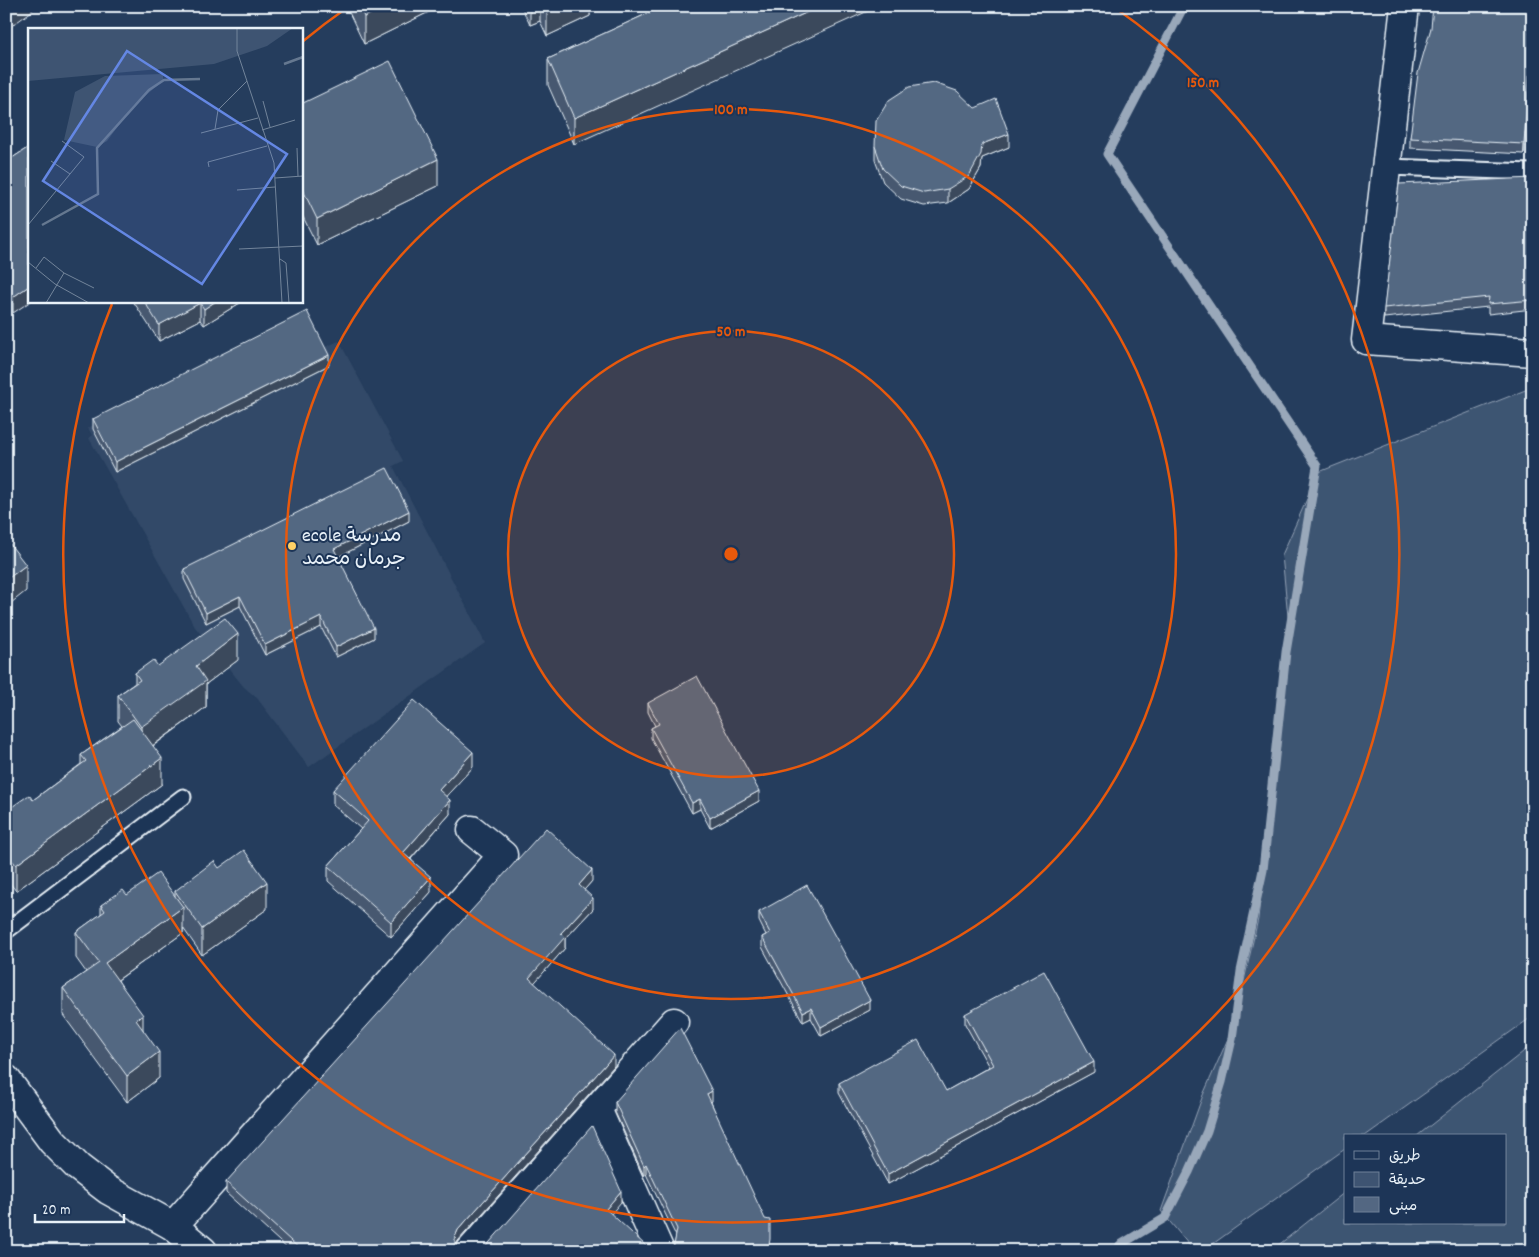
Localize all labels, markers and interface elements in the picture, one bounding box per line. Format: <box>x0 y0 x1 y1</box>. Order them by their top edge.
inset map <box>28 28 302 302</box>
text: 150 m <box>1187 73 1219 95</box>
text: 100 m <box>714 100 748 122</box>
text: 50 m <box>717 322 745 344</box>
place label: ecole مدرسة جرمان محمد <box>302 523 406 574</box>
marker: ecole مدرسة جرمان محمد <box>286 540 298 552</box>
centre of rings <box>722 545 740 563</box>
legend <box>1344 1134 1506 1224</box>
text: طريق <box>1389 1146 1421 1168</box>
text: حديقة <box>1389 1170 1426 1192</box>
scale bar <box>35 1192 124 1224</box>
text: مبنى <box>1389 1196 1417 1218</box>
text: 20 m <box>42 1200 70 1222</box>

